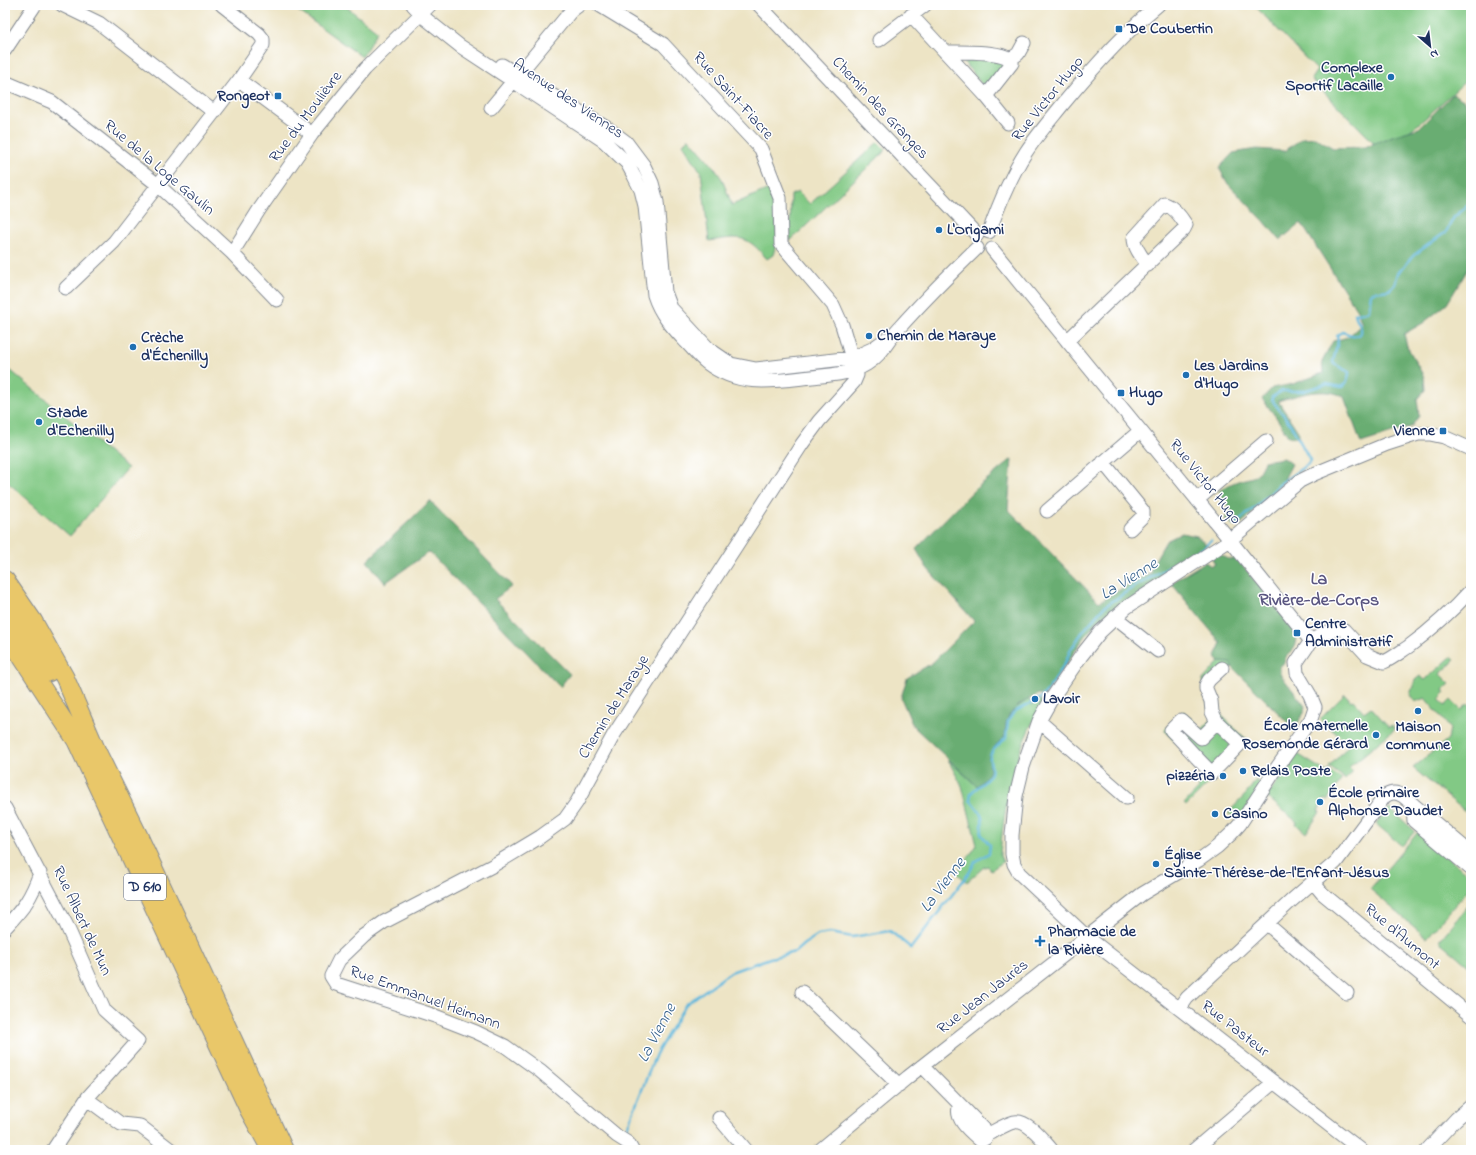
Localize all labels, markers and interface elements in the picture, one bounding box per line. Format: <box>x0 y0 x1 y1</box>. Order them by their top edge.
place label: De Coubertin <box>1126 17 1213 41</box>
marker: De Coubertin <box>1114 24 1124 34</box>
north arrow <box>1410 26 1450 66</box>
text: N <box>1427 45 1441 63</box>
street label: Rue Saint-Fiacre <box>687 47 780 146</box>
street label: Chemin des Granges <box>826 51 934 165</box>
street label: Rue Victor Hugo <box>1006 51 1090 147</box>
street label: Avenue des Viennes <box>508 53 628 145</box>
place label: Complexe Sportif Lacaille <box>1285 56 1384 98</box>
street label: Rue du Moulièvre <box>263 65 349 168</box>
marker: Complexe Sportif Lacaille <box>1386 72 1396 82</box>
place label: Rongeot <box>216 84 271 109</box>
marker: Rongeot <box>273 91 283 101</box>
street label: Rue de la Loge Gaulin <box>98 114 220 222</box>
place label: L'Origami <box>947 218 1004 243</box>
marker: L'Origami <box>934 225 944 235</box>
place label: Chemin de Maraye <box>877 324 997 349</box>
place label: Crèche d'Échenilly <box>141 326 208 369</box>
marker: Chemin de Maraye <box>864 331 874 341</box>
marker: Crèche d'Échenilly <box>128 342 138 352</box>
place label: Les Jardins d'Hugo <box>1194 354 1269 397</box>
marker: Les Jardins d'Hugo <box>1181 370 1191 380</box>
place label: Hugo <box>1129 381 1163 406</box>
marker: Hugo <box>1116 388 1126 398</box>
place label: Stade d'Echenilly <box>47 401 114 444</box>
marker: Stade d'Echenilly <box>34 417 44 427</box>
place label: Vienne <box>1393 419 1436 443</box>
marker: Vienne <box>1438 426 1448 436</box>
street label: Rue Victor Hugo <box>1163 434 1247 530</box>
water label: La Vienne <box>1095 551 1164 606</box>
district label: La Rivière-de-Corps <box>1259 567 1379 614</box>
place label: Centre Administratif <box>1305 612 1393 654</box>
marker: Centre Administratif <box>1292 628 1302 638</box>
street label: Chemin de Maraye <box>572 650 656 764</box>
place label: Lavoir <box>1043 687 1081 711</box>
marker: Lavoir <box>1030 694 1040 704</box>
marker: Maison commune <box>1413 706 1423 716</box>
place label: École maternelle Rosemonde Gérard <box>1241 714 1369 756</box>
place label: Maison commune <box>1386 715 1451 757</box>
marker: École maternelle Rosemonde Gérard <box>1371 730 1381 740</box>
place label: Relais Poste <box>1250 759 1332 783</box>
place label: pizzéria <box>1166 764 1215 788</box>
marker: Relais Poste <box>1238 766 1248 776</box>
marker: pizzéria <box>1218 771 1228 781</box>
place label: École primaire Alphonse Daudet <box>1328 781 1444 823</box>
marker: École primaire Alphonse Daudet <box>1315 797 1325 807</box>
place label: Casino <box>1223 802 1268 826</box>
marker: Casino <box>1210 809 1220 819</box>
place label: Église Sainte-Thérèse-de-l'Enfant-Jésus <box>1164 843 1389 885</box>
water label: La Vienne <box>914 851 973 918</box>
marker: Église Sainte-Thérèse-de-l'Enfant-Jésus <box>1151 859 1161 869</box>
street label: Rue Albert de Mun <box>46 862 118 980</box>
road number: D 610 <box>124 874 166 900</box>
street label: Rue d'Aumont <box>1359 898 1446 976</box>
place label: Pharmacie de la Rivière <box>1048 920 1137 962</box>
marker: Pharmacie de la Rivière <box>1035 936 1045 946</box>
street label: Rue Jean Jaurès <box>932 954 1034 1040</box>
street label: Rue Emmanuel Heimann <box>346 959 504 1037</box>
street label: Rue Pasteur <box>1196 995 1274 1063</box>
water label: La Vienne <box>631 998 684 1067</box>

